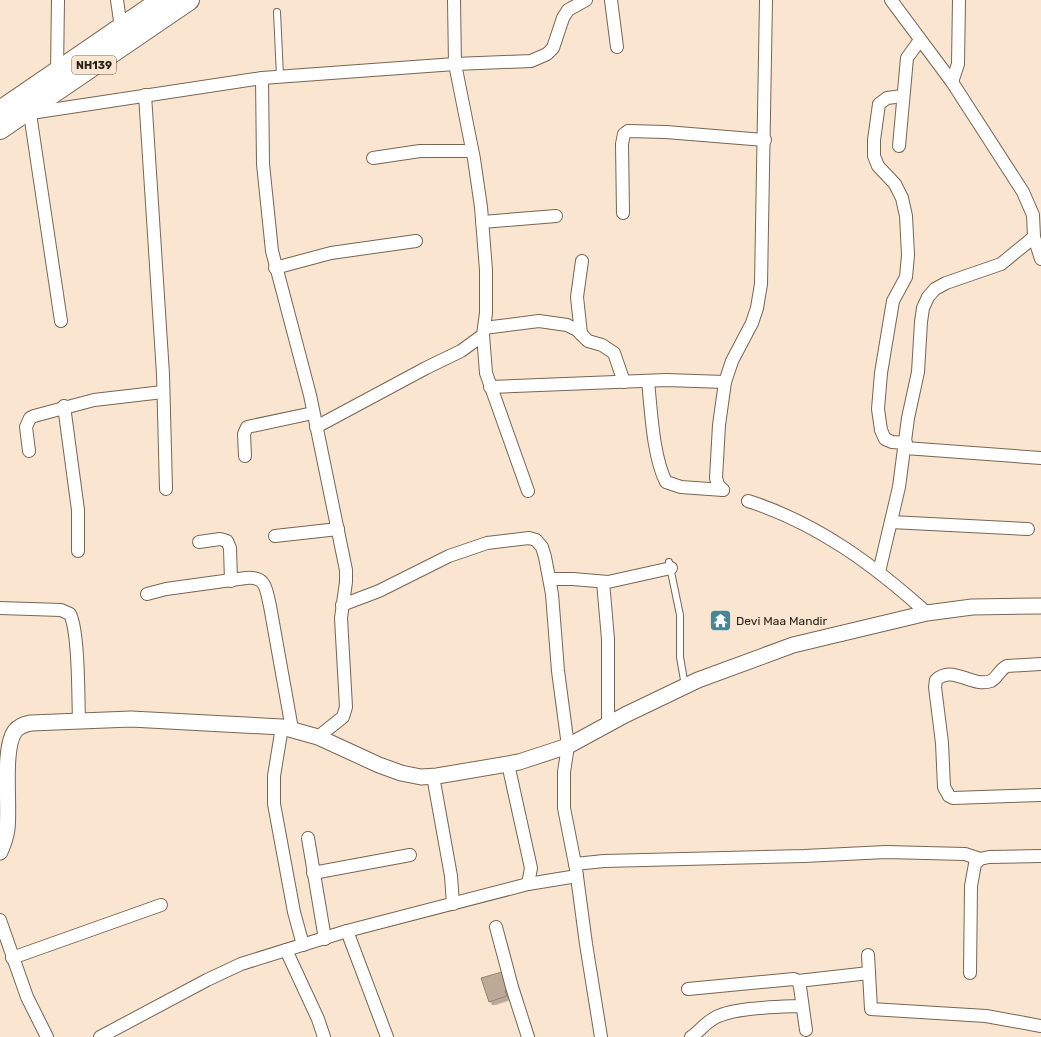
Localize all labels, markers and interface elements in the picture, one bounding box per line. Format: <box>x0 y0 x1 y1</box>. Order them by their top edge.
road number: NH139 <box>72 56 116 74</box>
temple icon: Devi Maa Mandir <box>708 608 734 634</box>
place label: Devi Maa Mandir <box>736 614 827 628</box>

